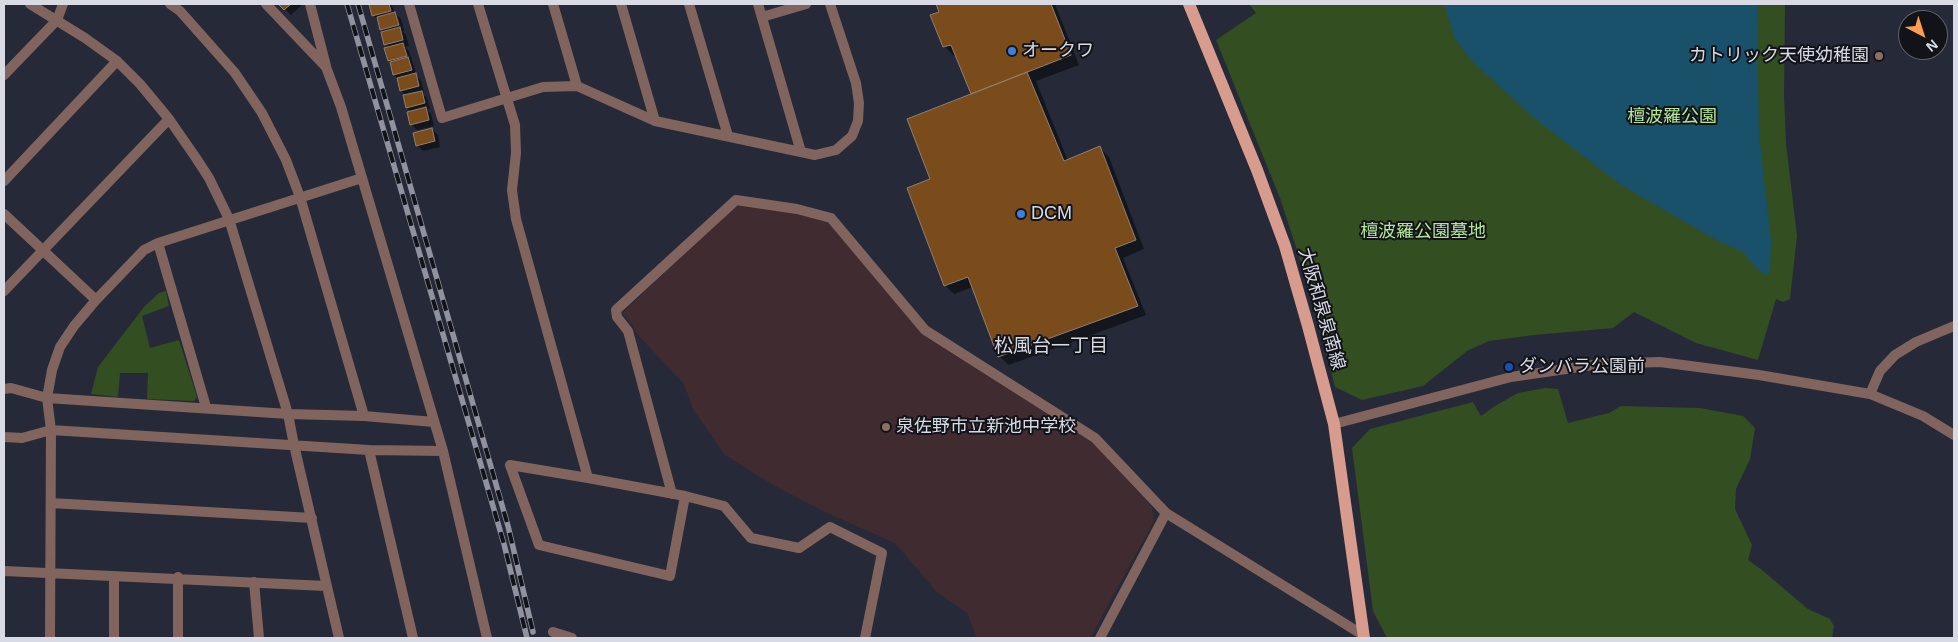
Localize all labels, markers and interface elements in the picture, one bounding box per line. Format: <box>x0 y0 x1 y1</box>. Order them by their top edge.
north arrow <box>1898 10 1948 60</box>
text: N <box>1923 36 1941 55</box>
place label: オークワ <box>1022 40 1094 62</box>
marker: オークワ <box>1006 45 1018 57</box>
place label: カトリック天使幼稚園 <box>1689 45 1869 67</box>
marker: カトリック天使幼稚園 <box>1873 50 1885 62</box>
park label: 檀波羅公園 <box>1627 106 1717 128</box>
place label: DCM <box>1031 203 1072 225</box>
marker: DCM <box>1015 208 1027 220</box>
park label: 檀波羅公園墓地 <box>1360 221 1486 243</box>
street label: 大阪和泉泉南線 <box>1293 245 1349 373</box>
district label: 松風台一丁目 <box>994 336 1108 358</box>
place label: ダンバラ公園前 <box>1519 356 1645 378</box>
marker: ダンバラ公園前 <box>1503 361 1515 373</box>
place label: 泉佐野市立新池中学校 <box>896 416 1076 438</box>
marker: 泉佐野市立新池中学校 <box>880 421 892 433</box>

